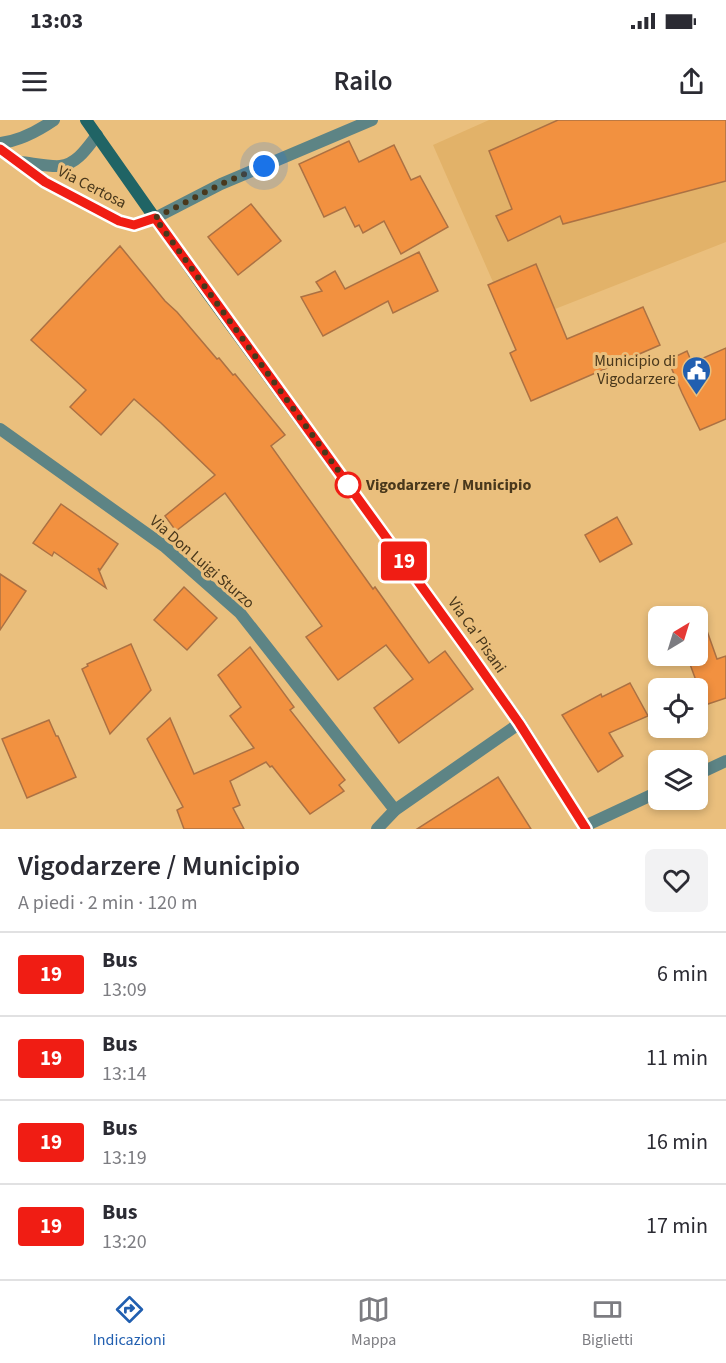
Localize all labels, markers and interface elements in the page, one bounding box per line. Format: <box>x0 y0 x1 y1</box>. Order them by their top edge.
text: 13:03 <box>30 5 83 37</box>
text: Railo <box>334 62 392 101</box>
icon: menu <box>18 65 51 98</box>
icon: share <box>675 65 708 98</box>
your location <box>249 151 279 181</box>
street label: Via Certosa <box>54 160 130 214</box>
place label: Municipio di Vigodarzere <box>594 350 676 390</box>
public building icon: Municipio di Vigodarzere <box>681 354 713 396</box>
marker: Vigodarzere / Municipio <box>335 472 361 498</box>
place label: Vigodarzere / Municipio <box>365 474 531 496</box>
street label: Via Don Luigi Sturzo <box>145 510 259 614</box>
line badge: 19 <box>377 542 431 580</box>
text: 19 <box>393 546 415 576</box>
street label: Via Ca' Pisani <box>443 593 511 677</box>
north arrow <box>648 606 708 666</box>
map controls <box>648 606 708 810</box>
button: locate <box>648 678 708 738</box>
button: layers <box>648 750 708 810</box>
text: Vigodarzere / Municipio <box>18 846 300 886</box>
button: heart <box>645 849 708 912</box>
text: A piedi · 2 min · 120 m <box>18 889 198 917</box>
text: Bus <box>102 944 138 976</box>
text: 6 min <box>657 958 708 990</box>
text: 19 <box>40 959 62 989</box>
text: 13:09 <box>102 976 147 1004</box>
text: Bus <box>102 1028 138 1060</box>
text: 11 min <box>646 1042 708 1074</box>
text: 19 <box>40 1043 62 1073</box>
text: 13:14 <box>102 1060 147 1088</box>
text: Bus <box>102 1112 138 1144</box>
text: 16 min <box>646 1126 708 1158</box>
text: 19 <box>40 1127 62 1157</box>
text: 13:19 <box>102 1144 147 1172</box>
text: Bus <box>102 1196 138 1228</box>
text: 17 min <box>646 1210 708 1242</box>
text: 19 <box>40 1211 62 1241</box>
text: 13:20 <box>102 1228 147 1256</box>
tab: Indicazioni <box>93 1293 166 1351</box>
tab: Mappa <box>351 1293 396 1351</box>
tab: Biglietti <box>582 1293 633 1351</box>

